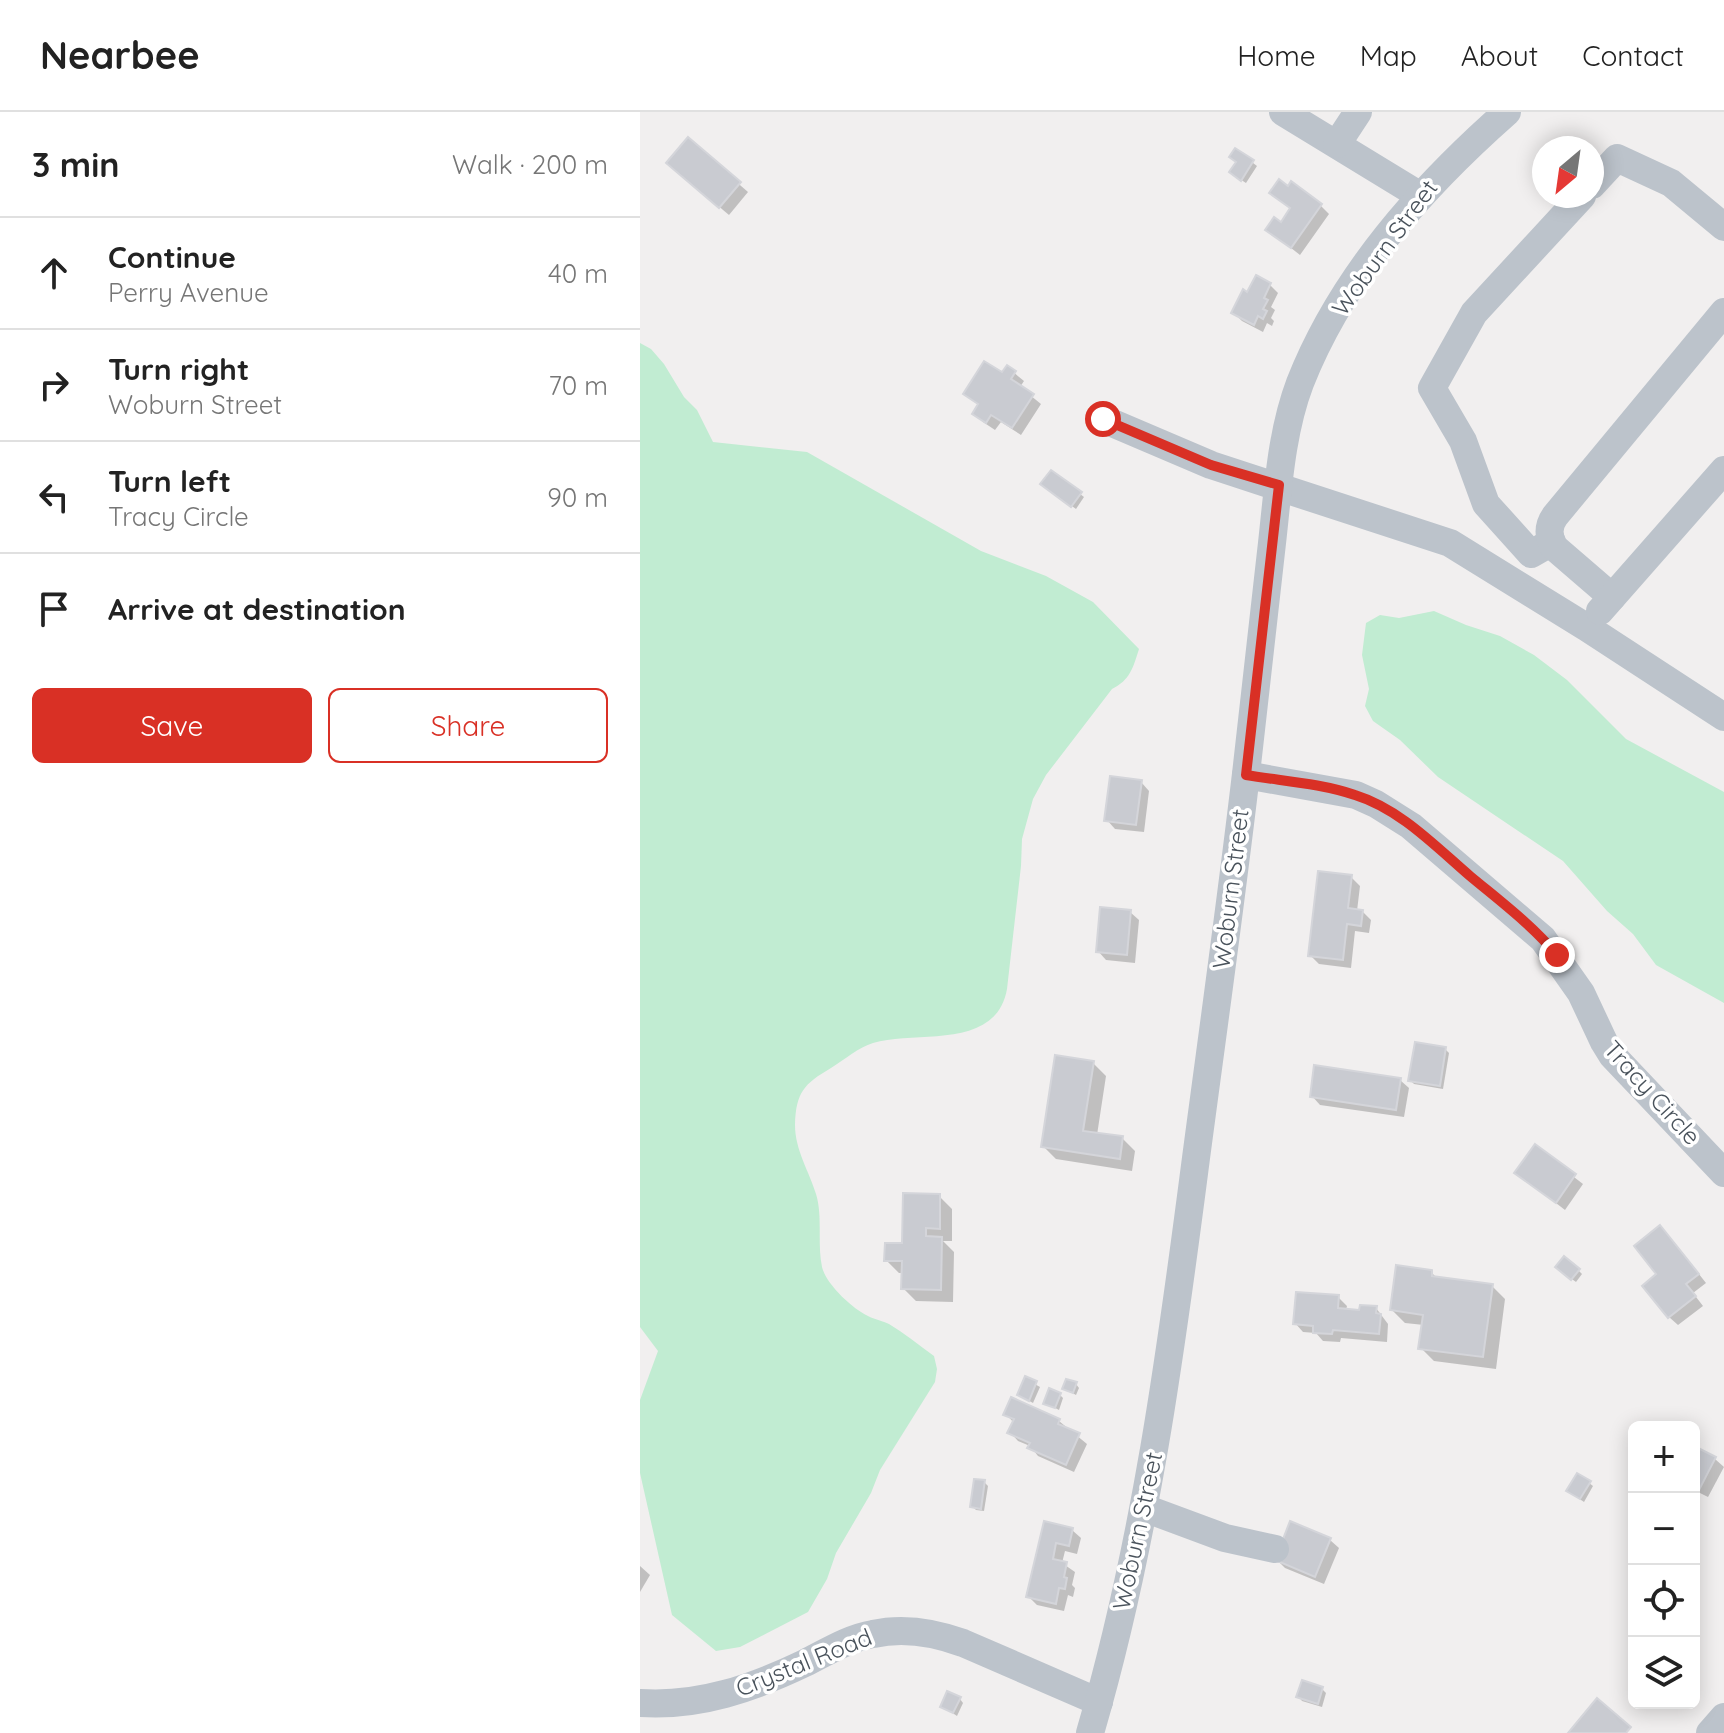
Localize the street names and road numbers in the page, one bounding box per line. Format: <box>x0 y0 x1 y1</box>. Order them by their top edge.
street label: Woburn Street <box>1325 174 1444 321</box>
street label: Woburn Street <box>1205 807 1255 970</box>
street label: Tracy Circle <box>1598 1034 1707 1151</box>
street label: Woburn Street <box>1106 1449 1168 1613</box>
street label: Crystal Road <box>731 1621 876 1703</box>

